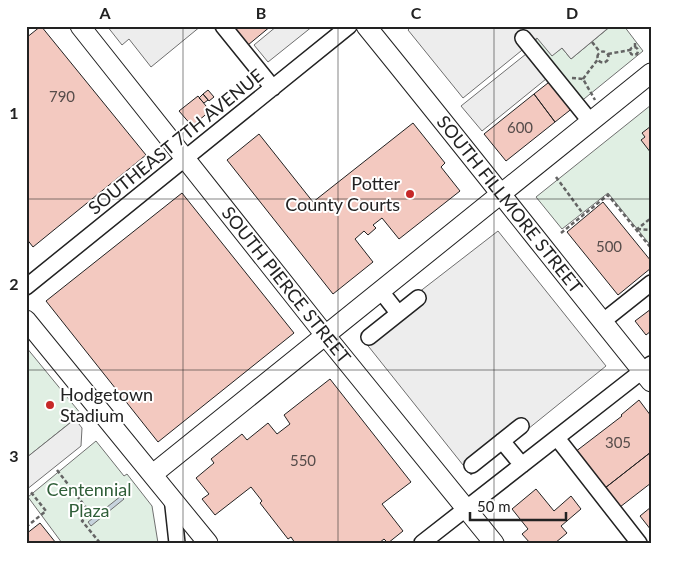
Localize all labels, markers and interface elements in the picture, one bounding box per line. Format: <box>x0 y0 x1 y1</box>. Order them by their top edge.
text: A <box>98 3 111 22</box>
text: B <box>256 3 266 22</box>
text: C <box>411 3 422 22</box>
text: D <box>566 3 578 22</box>
street label: SOUTHEAST 7TH AVENUE <box>83 64 267 219</box>
house number: 790 <box>49 87 75 105</box>
text: 1 <box>9 103 19 122</box>
street label: SOUTH FILLMORE STREET <box>433 111 588 298</box>
house number: 600 <box>507 118 533 136</box>
place label: Potter County Courts <box>285 172 400 215</box>
marker: Potter County Courts <box>404 188 416 200</box>
street label: SOUTH PIERCE STREET <box>218 202 356 368</box>
house number: 500 <box>596 237 622 255</box>
text: 2 <box>9 274 19 293</box>
place label: Hodgetown Stadium <box>60 383 153 426</box>
marker: Hodgetown Stadium <box>44 399 56 411</box>
house number: 305 <box>605 433 631 451</box>
text: 3 <box>9 446 19 465</box>
house number: 550 <box>290 451 316 469</box>
park label: Centennial Plaza <box>47 478 131 521</box>
scale bar <box>470 489 566 521</box>
text: 50 m <box>477 497 511 515</box>

